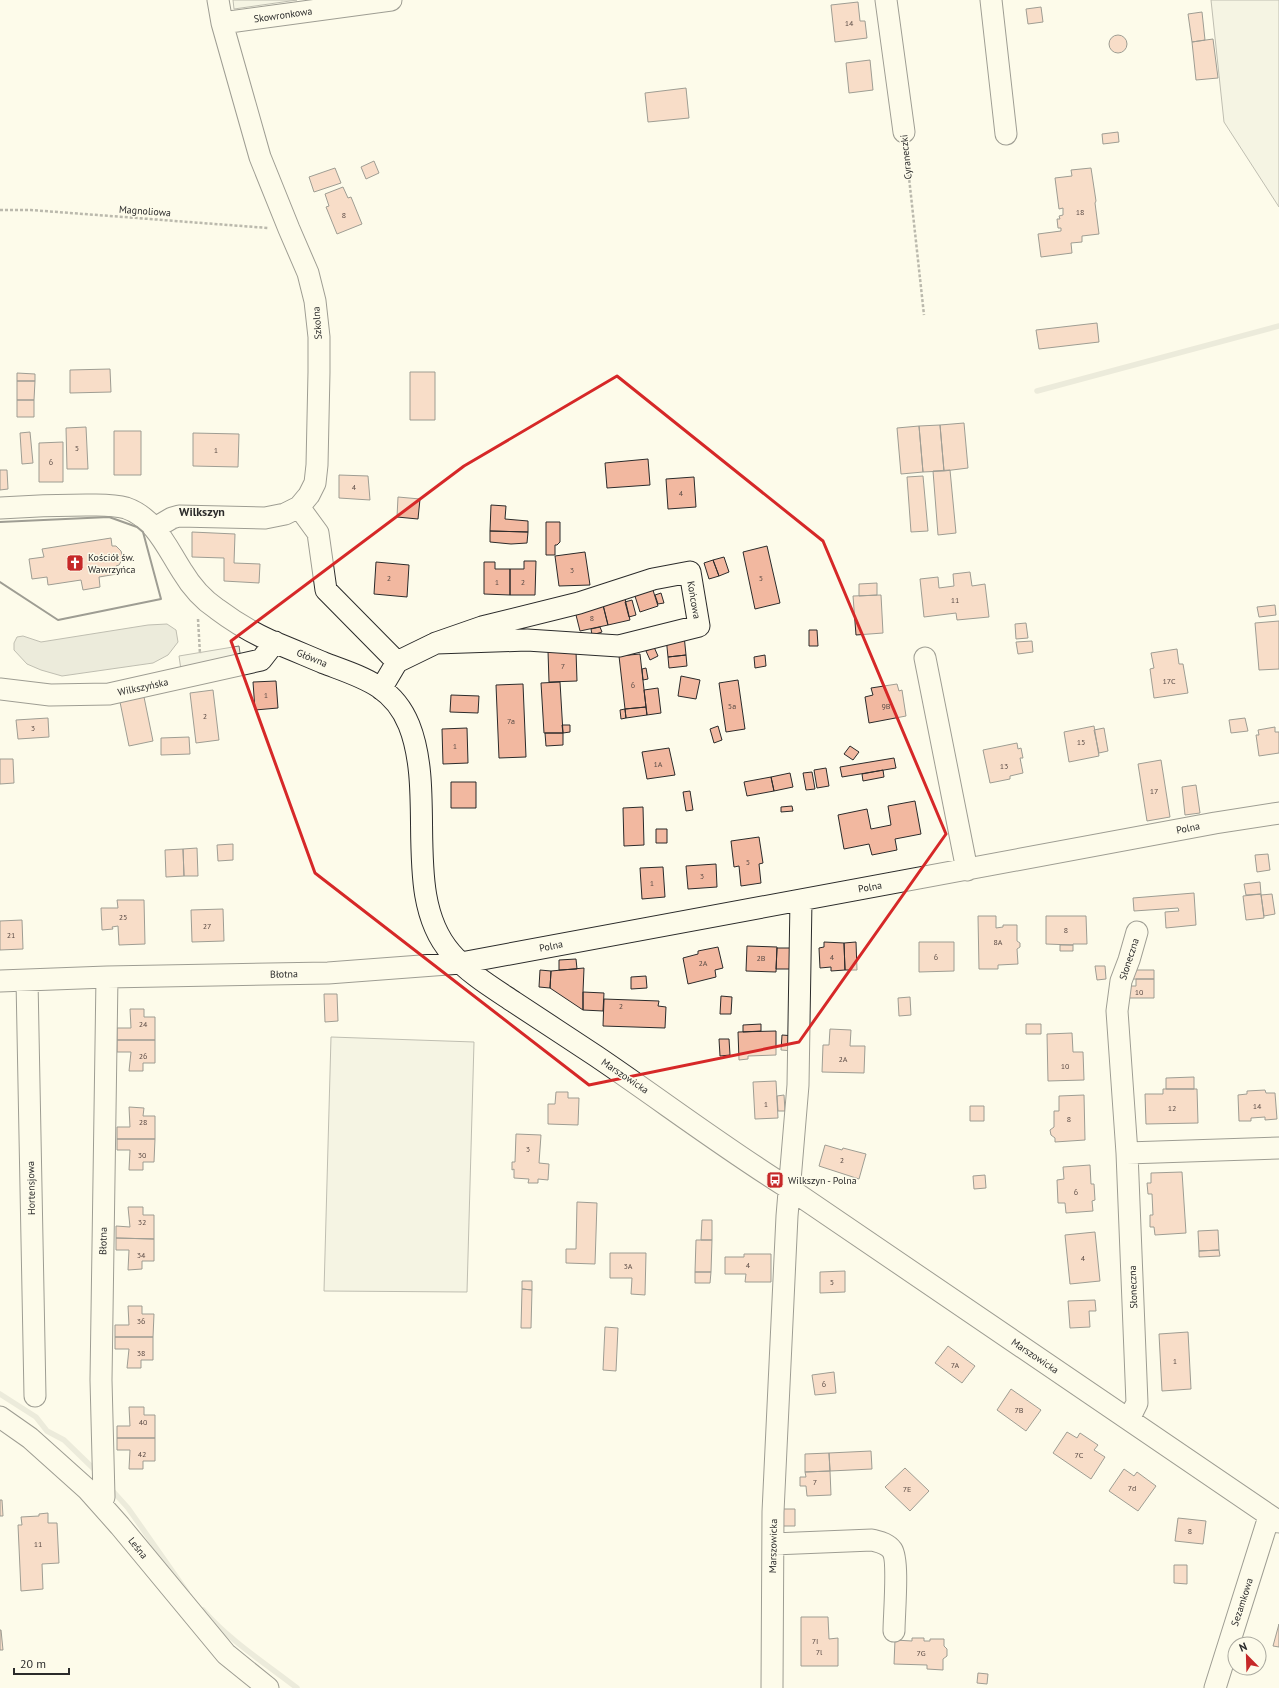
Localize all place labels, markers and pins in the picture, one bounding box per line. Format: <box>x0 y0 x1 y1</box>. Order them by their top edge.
place label: Kościół św. Wawrzyńca <box>88 551 136 576</box>
church icon: Kościół św. Wawrzyńca <box>65 553 85 573</box>
bus stop icon: Wilkszyn - Polna <box>765 1170 785 1190</box>
place label: Wilkszyn - Polna <box>788 1174 857 1187</box>

